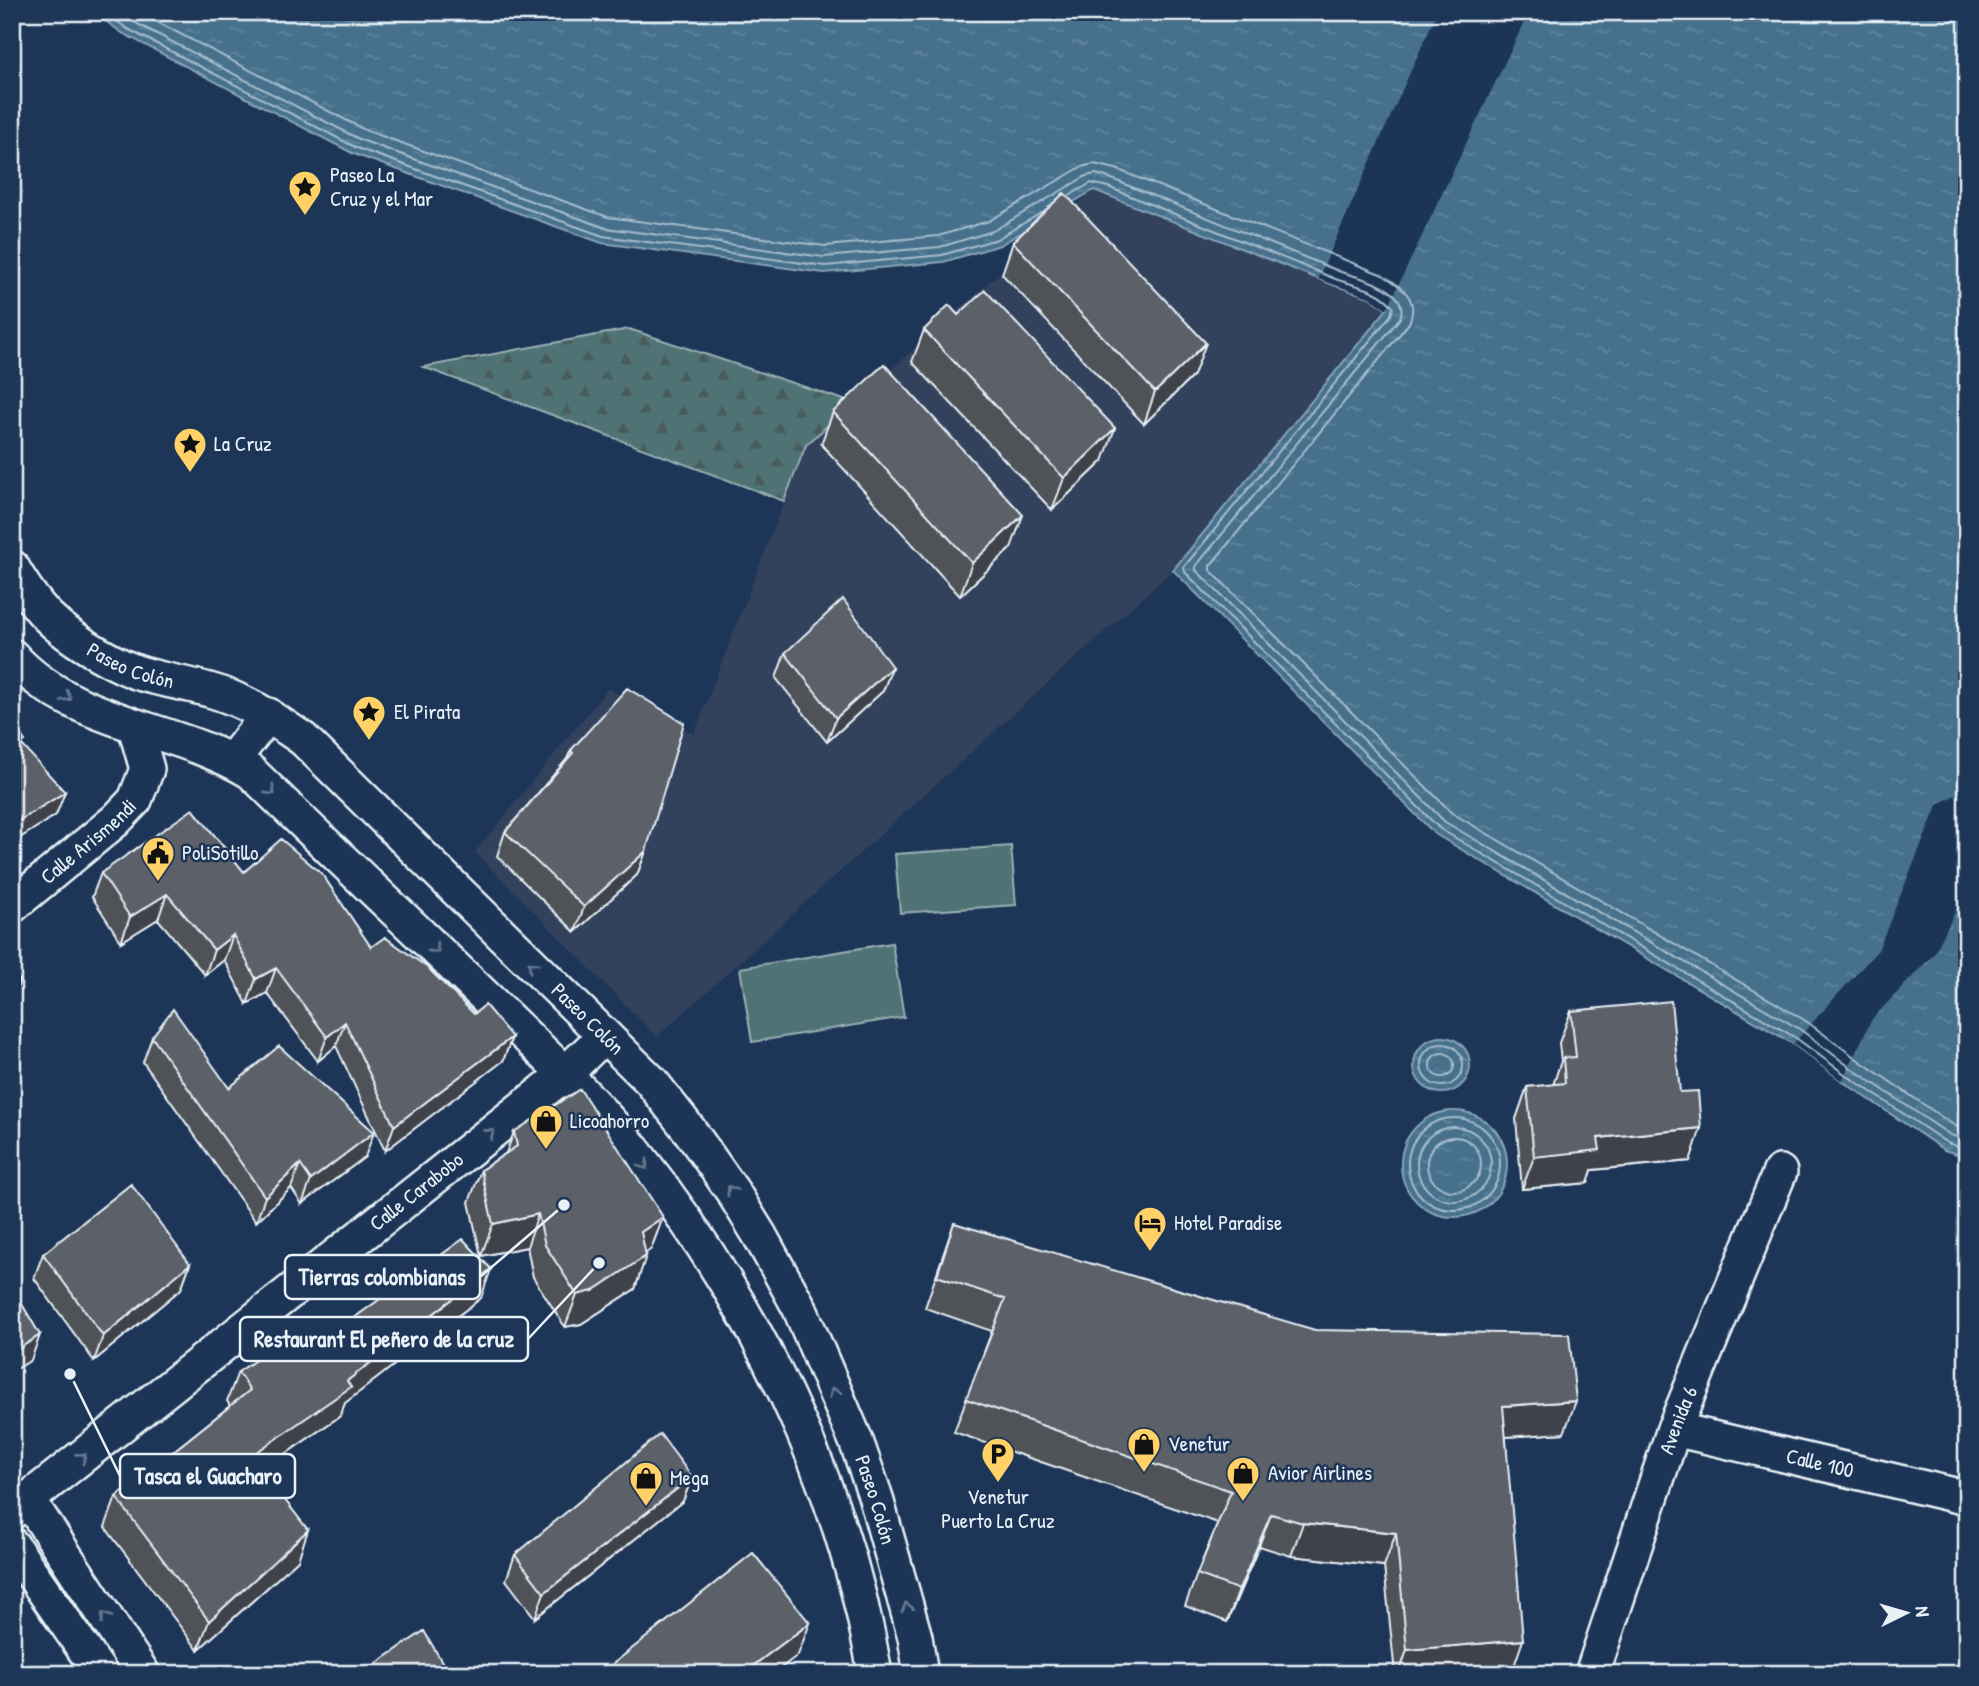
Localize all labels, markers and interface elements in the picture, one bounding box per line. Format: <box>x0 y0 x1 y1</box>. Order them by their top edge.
place label: Paseo La Cruz y el Mar <box>330 160 433 213</box>
place icon: Paseo La Cruz y el Mar <box>286 168 324 217</box>
place icon: La Cruz <box>171 425 209 474</box>
place label: La Cruz <box>214 429 272 458</box>
street label: Paseo Colón <box>82 635 177 695</box>
one-way arrow <box>59 688 72 701</box>
place icon: El Pirata <box>350 693 388 742</box>
place label: El Pirata <box>394 697 460 726</box>
one-way arrow <box>263 783 276 796</box>
street label: Calle Arismendi <box>34 792 143 891</box>
public building icon: PoliSotillo <box>139 834 177 883</box>
place label: PoliSotillo <box>182 838 258 867</box>
one-way arrow <box>427 940 440 953</box>
one-way arrow <box>527 961 540 974</box>
street label: Paseo Colón <box>545 976 631 1061</box>
shop icon: Licoahorro <box>527 1102 565 1151</box>
place label: Licoahorro <box>570 1106 649 1135</box>
one-way arrow <box>482 1129 495 1141</box>
street label: Calle Carabobo <box>363 1145 469 1237</box>
one-way arrow <box>636 1157 648 1170</box>
one-way arrow <box>727 1185 739 1198</box>
hotel icon: Hotel Paradise <box>1131 1204 1169 1253</box>
place label: Hotel Paradise <box>1174 1208 1282 1237</box>
callout: Tierras colombianas <box>285 1255 480 1299</box>
text: Tierras colombianas <box>297 1261 466 1292</box>
callout: Restaurant El peñero de la cruz <box>240 1317 528 1361</box>
text: Restaurant El peñero de la cruz <box>254 1323 514 1355</box>
street label: Avenida 6 <box>1652 1382 1704 1458</box>
one-way arrow <box>828 1387 842 1399</box>
shop icon: Venetur <box>1125 1425 1163 1474</box>
place label: Venetur <box>1168 1429 1230 1458</box>
parking icon: Venetur Puerto La Cruz <box>979 1435 1017 1484</box>
street label: Calle 100 <box>1783 1441 1857 1485</box>
street label: Paseo Colón <box>848 1451 903 1547</box>
one-way arrow <box>73 1453 86 1465</box>
callout: Tasca el Guacharo <box>120 1454 295 1498</box>
shop icon: Avior Airlines <box>1224 1454 1262 1503</box>
place label: Avior Airlines <box>1268 1458 1372 1487</box>
shop icon: Mega <box>627 1459 665 1508</box>
text: Tasca el Guacharo <box>133 1460 282 1491</box>
place label: Mega <box>670 1463 708 1492</box>
place label: Venetur Puerto La Cruz <box>941 1482 1055 1535</box>
north arrow <box>1870 1578 1940 1648</box>
one-way arrow <box>901 1601 915 1613</box>
text: N <box>1910 1605 1936 1618</box>
one-way arrow <box>101 1612 113 1625</box>

